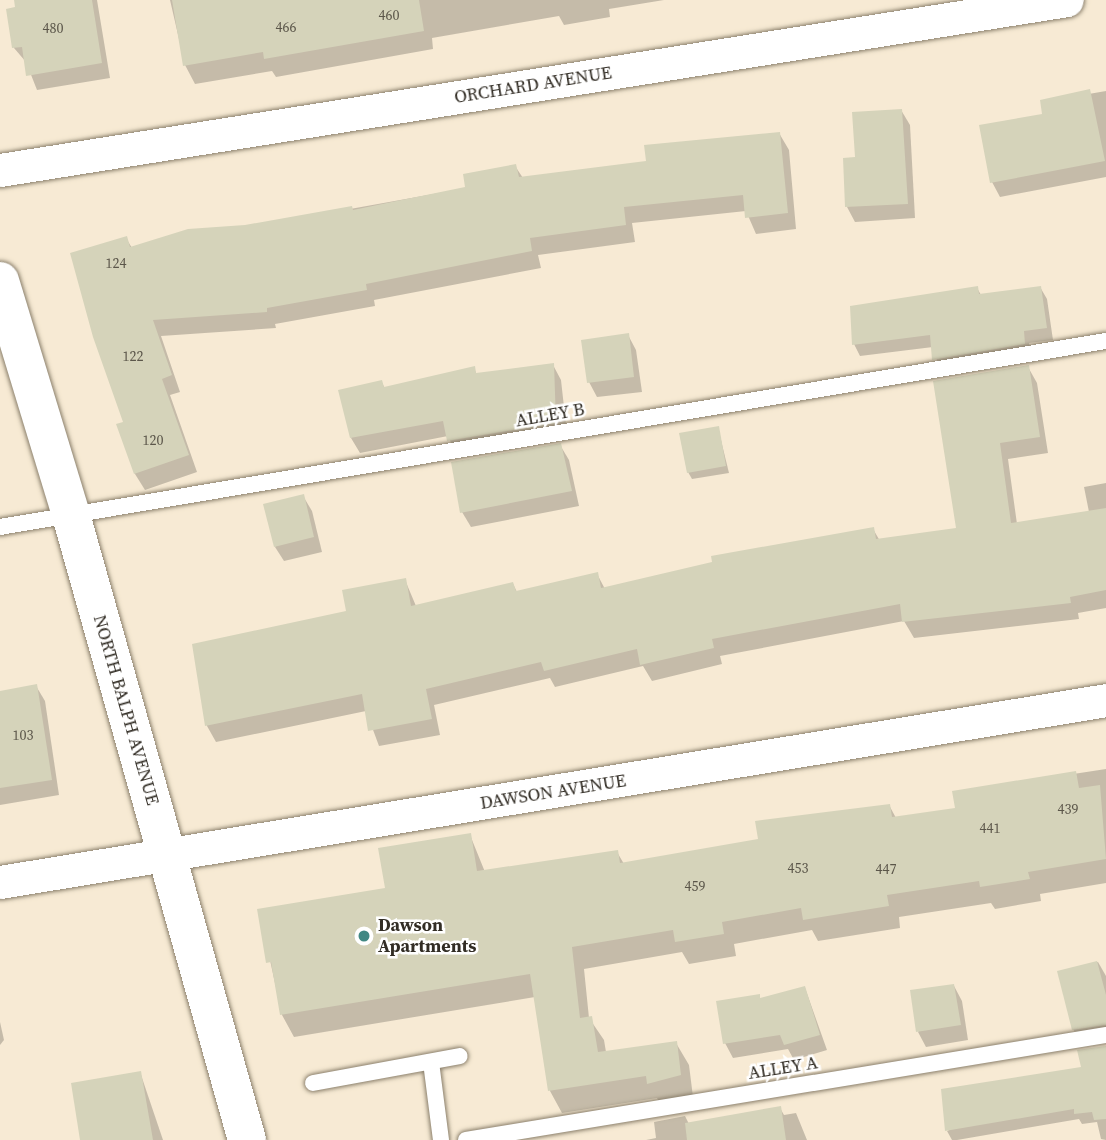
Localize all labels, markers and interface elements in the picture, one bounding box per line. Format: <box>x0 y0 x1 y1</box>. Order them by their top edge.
house number: 460 <box>379 7 399 23</box>
house number: 466 <box>276 19 296 35</box>
house number: 480 <box>43 20 63 36</box>
street label: ORCHARD AVENUE <box>453 62 613 108</box>
house number: 124 <box>106 255 126 271</box>
house number: 122 <box>123 348 143 364</box>
street label: ALLEY B <box>514 398 586 432</box>
house number: 120 <box>143 432 163 448</box>
street label: NORTH BALPH AVENUE <box>89 612 163 808</box>
house number: 103 <box>13 727 33 743</box>
street label: DAWSON AVENUE <box>479 770 627 814</box>
house number: 439 <box>1058 801 1078 817</box>
house number: 441 <box>980 820 1000 836</box>
house number: 453 <box>788 860 808 876</box>
house number: 447 <box>876 861 896 877</box>
house number: 459 <box>685 878 705 894</box>
place label: Dawson Apartments <box>378 915 476 958</box>
marker: Dawson Apartments <box>356 928 372 944</box>
street label: ALLEY A <box>746 1052 820 1084</box>

